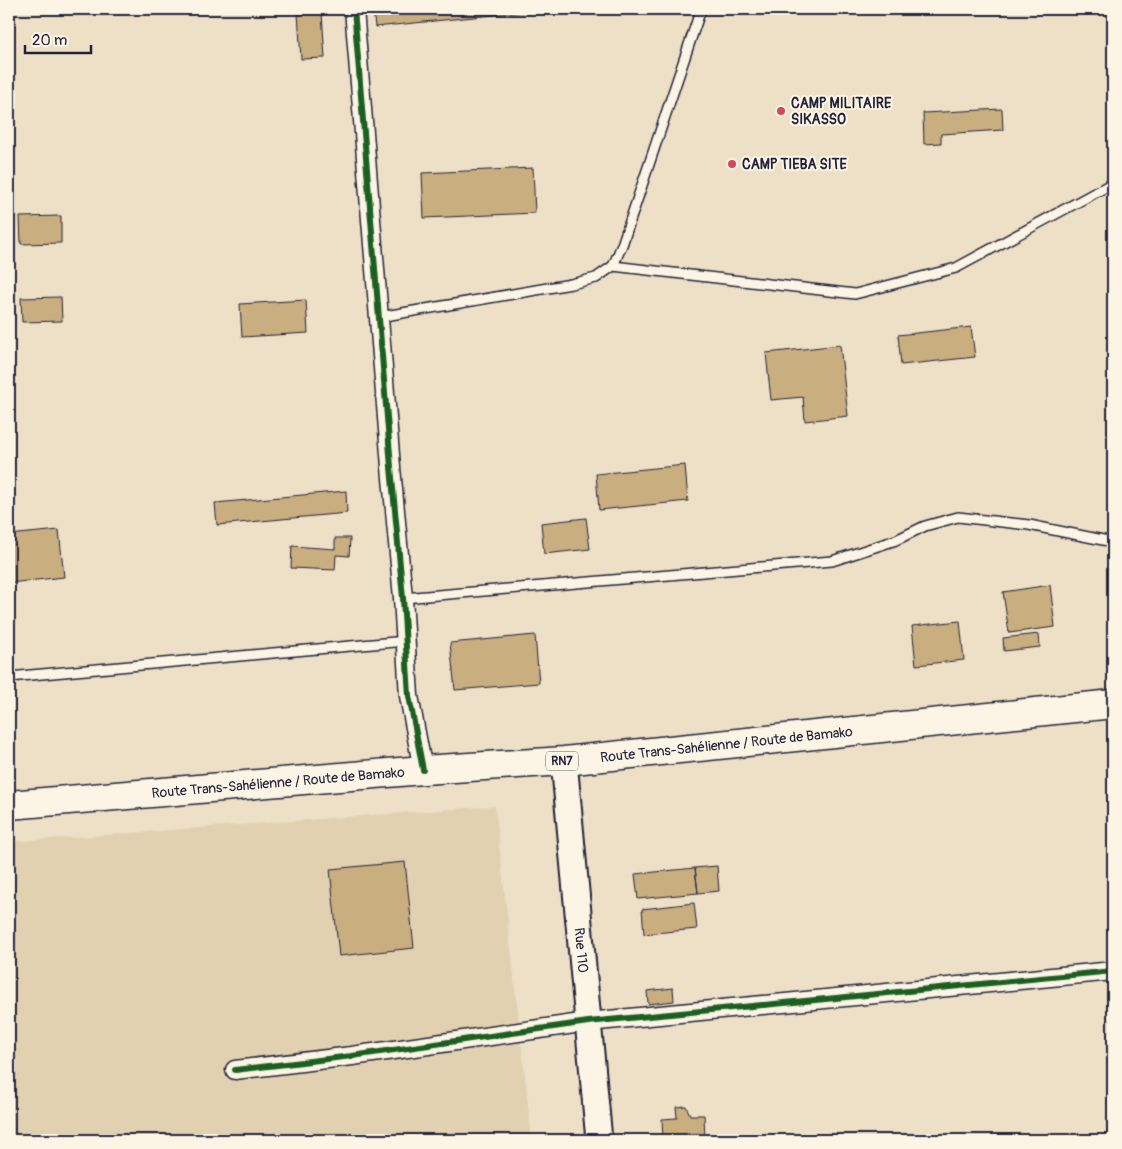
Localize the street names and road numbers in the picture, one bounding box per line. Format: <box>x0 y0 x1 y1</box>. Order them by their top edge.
street label: Route Trans-Sahélienne / Route de Bamako <box>599 723 854 766</box>
road number: RN7 <box>546 751 578 770</box>
street label: Route Trans-Sahélienne / Route de Bamako <box>151 763 406 801</box>
street label: Rue 110 <box>571 927 592 974</box>

